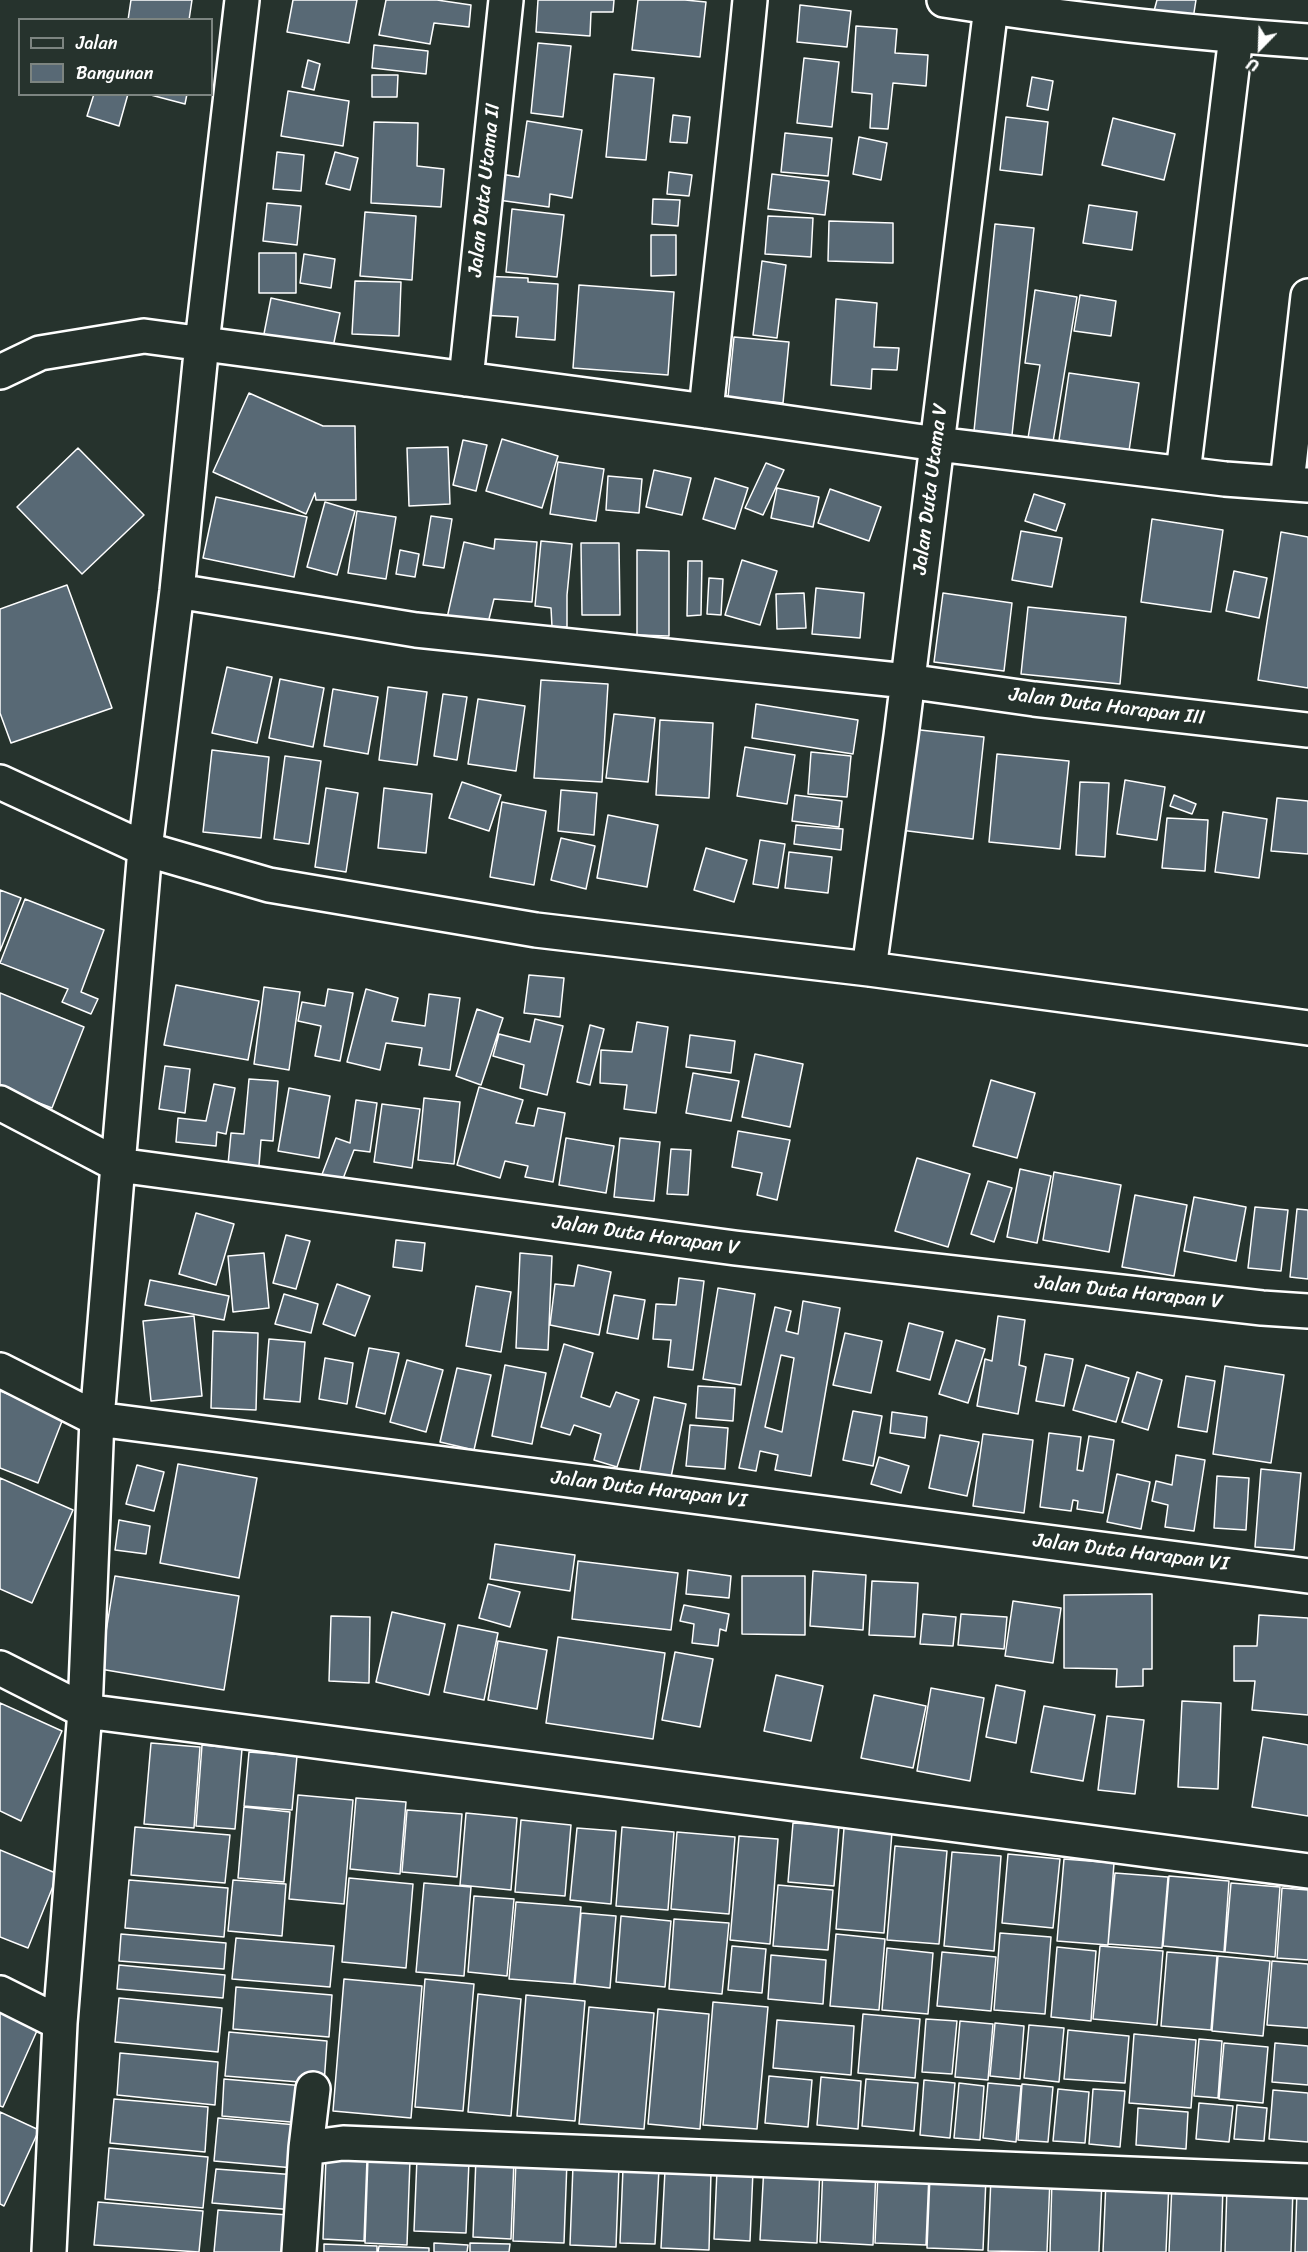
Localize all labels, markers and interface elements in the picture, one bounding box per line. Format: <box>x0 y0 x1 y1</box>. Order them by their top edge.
legend <box>18 18 213 96</box>
north arrow <box>1230 18 1290 78</box>
text: Jalan <box>76 27 117 59</box>
text: U <box>1242 50 1263 80</box>
text: Bangunan <box>76 57 153 89</box>
street label: Jalan Duta Utama II <box>464 102 506 278</box>
street label: Jalan Duta Utama V <box>909 402 953 576</box>
street label: Jalan Duta Harapan III <box>1008 683 1206 731</box>
street label: Jalan Duta Harapan V <box>551 1211 741 1261</box>
street label: Jalan Duta Harapan V <box>1034 1271 1224 1315</box>
street label: Jalan Duta Harapan VI <box>550 1466 748 1514</box>
street label: Jalan Duta Harapan VI <box>1032 1529 1230 1577</box>

